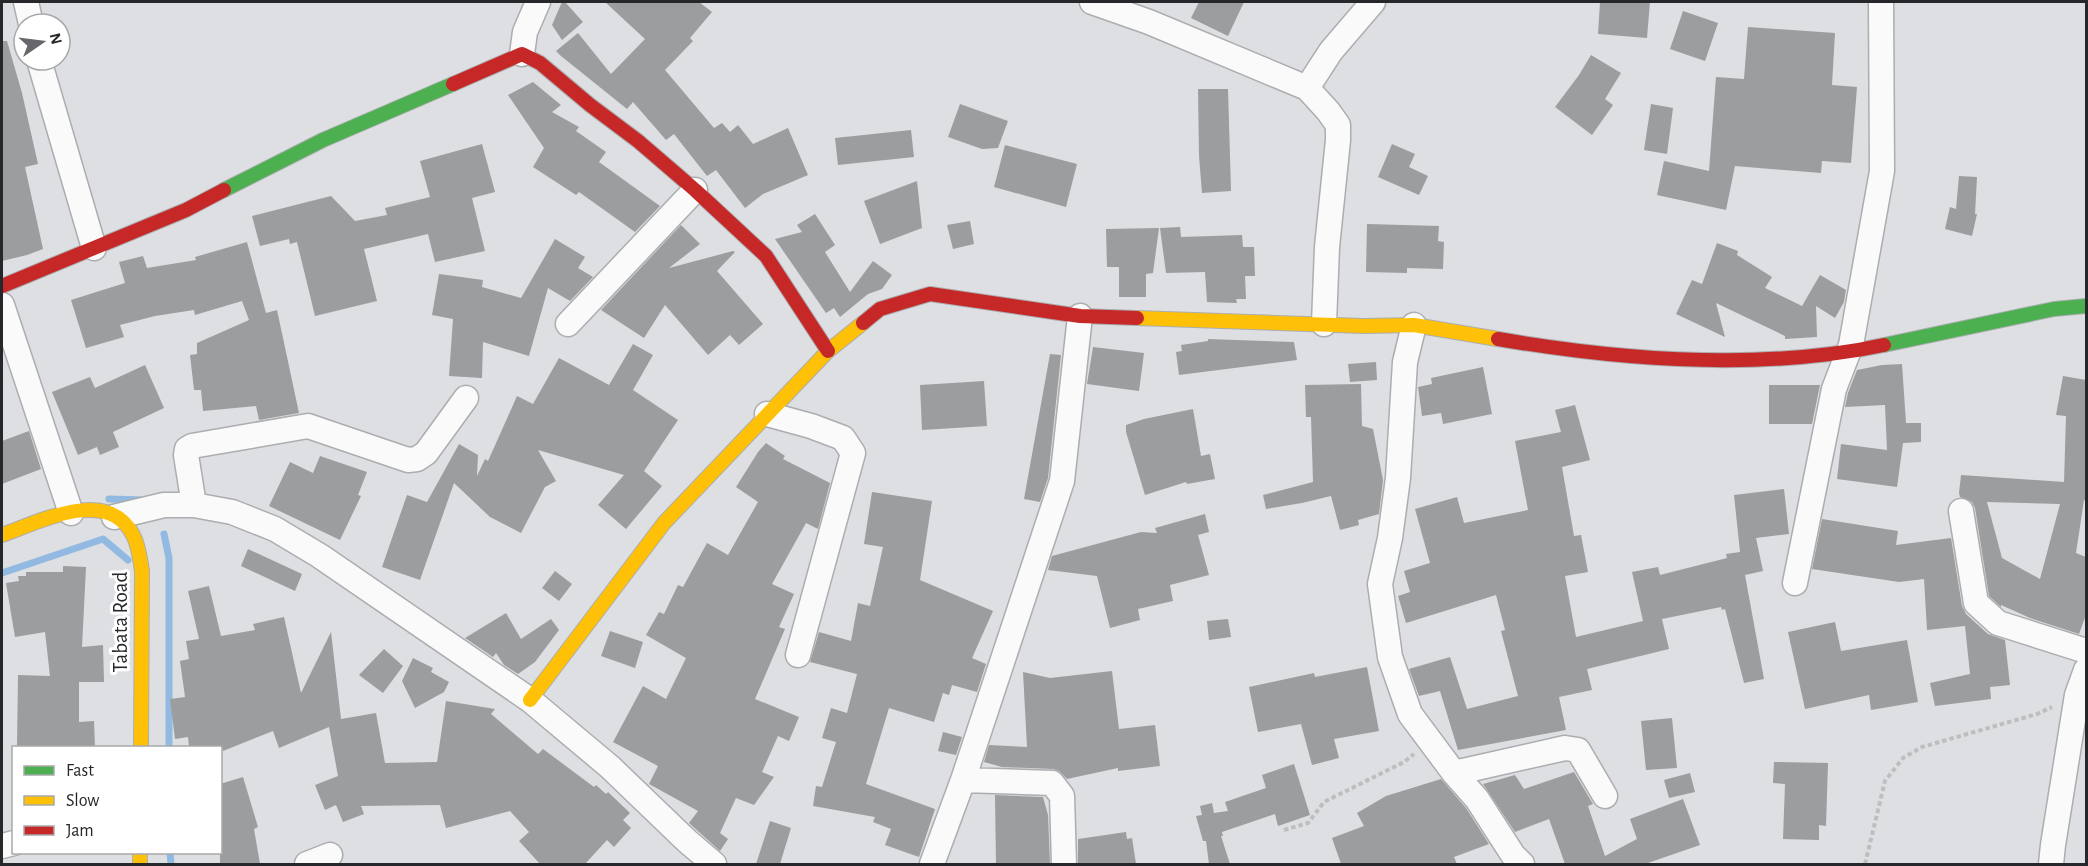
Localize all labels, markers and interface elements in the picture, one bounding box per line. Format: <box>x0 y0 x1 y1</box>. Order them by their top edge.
north arrow <box>12 12 72 72</box>
text: N <box>46 31 65 46</box>
street label: Tabata Road <box>110 572 131 672</box>
legend <box>12 746 222 854</box>
text: Fast <box>66 762 94 780</box>
text: Slow <box>66 792 99 810</box>
text: Jam <box>66 822 94 840</box>

